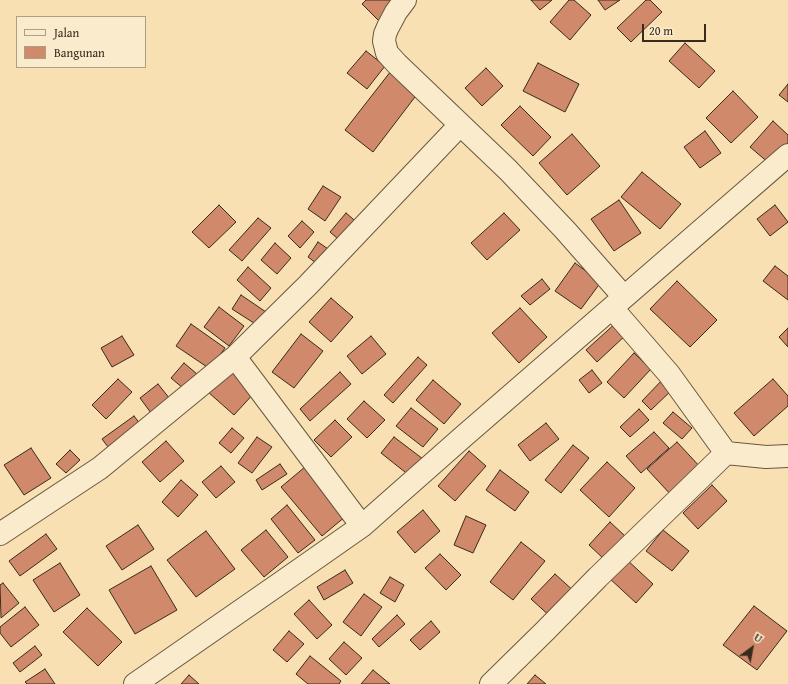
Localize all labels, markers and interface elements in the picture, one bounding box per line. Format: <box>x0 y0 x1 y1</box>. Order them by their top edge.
legend <box>16 16 146 68</box>
scale bar <box>644 16 708 42</box>
text: 20 m <box>649 22 673 39</box>
text: Jalan <box>54 24 79 41</box>
text: Bangunan <box>54 44 105 61</box>
north arrow <box>732 628 772 668</box>
text: U <box>751 629 766 647</box>

